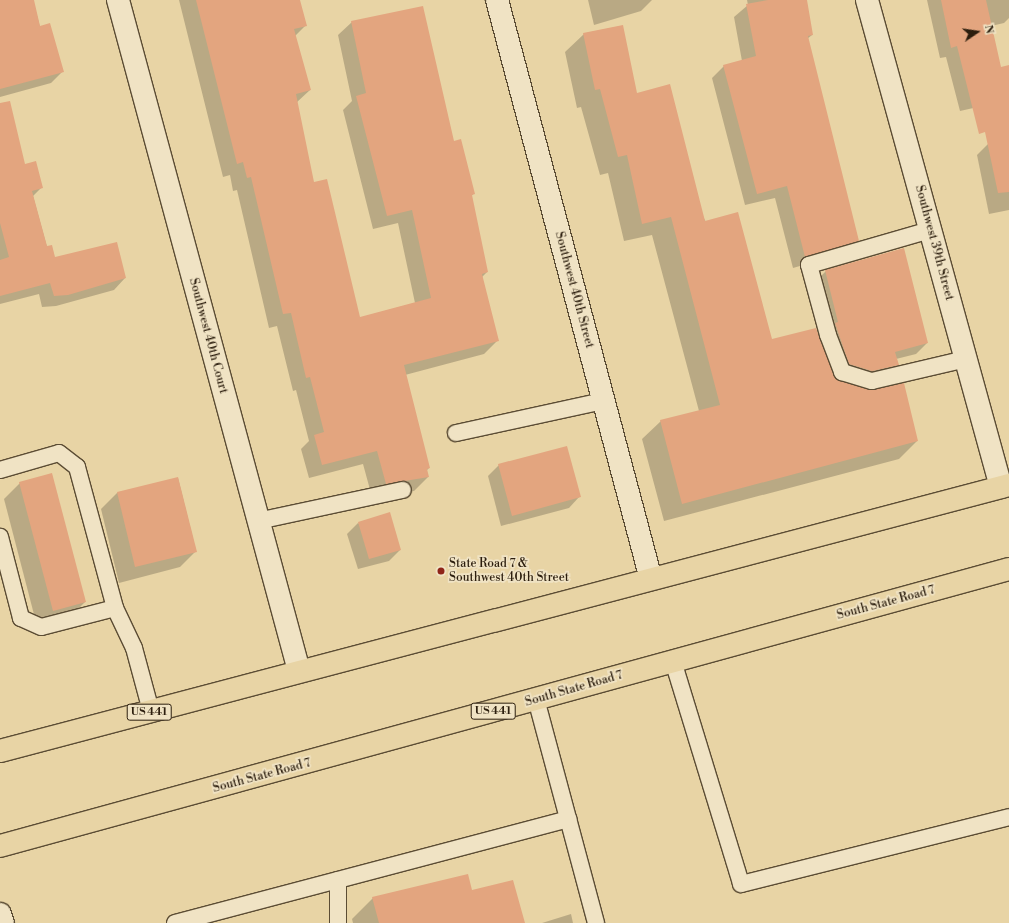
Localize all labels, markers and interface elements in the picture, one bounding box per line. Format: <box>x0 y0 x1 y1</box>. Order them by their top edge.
north arrow <box>957 12 997 52</box>
text: N <box>981 23 996 35</box>
street label: Southwest 39th Street <box>912 184 956 302</box>
street label: Southwest 40th Street <box>552 230 596 350</box>
street label: Southwest 40th Court <box>186 277 230 395</box>
place label: State Road 7 & Southwest 40th Street <box>449 557 569 585</box>
marker: State Road 7 & Southwest 40th Street <box>436 566 446 576</box>
street label: South State Road 7 <box>835 583 937 623</box>
street label: South State Road 7 <box>524 668 624 710</box>
road number: US 441 <box>470 702 516 720</box>
road number: US 441 <box>126 703 172 721</box>
street label: South State Road 7 <box>211 756 313 796</box>

